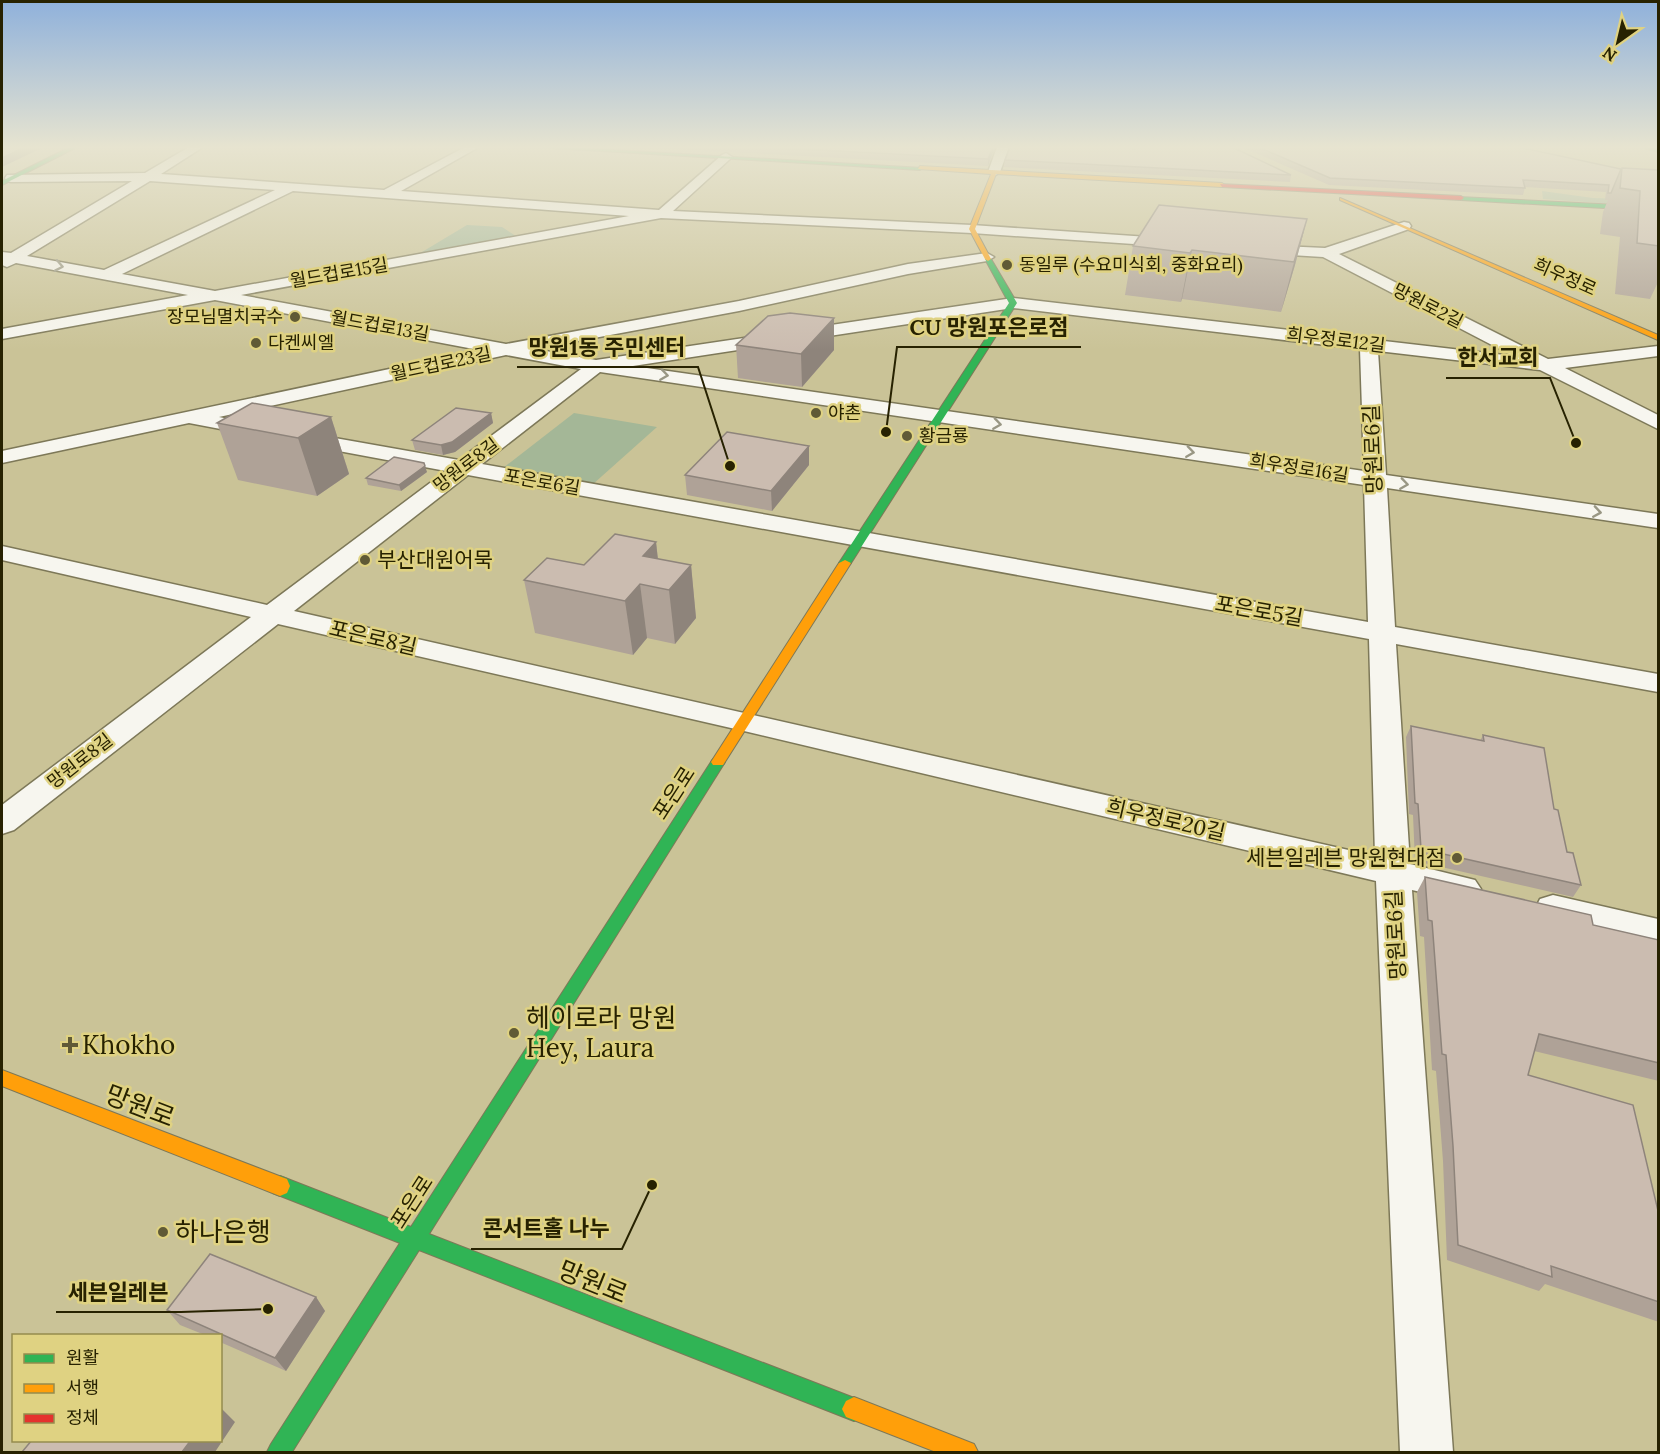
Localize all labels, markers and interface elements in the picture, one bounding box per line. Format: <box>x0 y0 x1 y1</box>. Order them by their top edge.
north arrow <box>1588 12 1648 72</box>
text: N <box>1599 43 1620 66</box>
street label: 월드컵로15길 <box>288 253 390 292</box>
place label: 동일루 (수요미식회, 중화요리) <box>1019 253 1243 276</box>
street label: 희우정로 <box>1530 253 1600 301</box>
marker: 동일루 (수요미식회, 중화요리) <box>1000 258 1014 272</box>
one-way arrow <box>54 259 64 272</box>
street label: 망원로2길 <box>1389 278 1467 333</box>
place label: 장모님멸치국수 <box>167 305 283 328</box>
street label: 월드컵로13길 <box>329 306 431 345</box>
callout: CU 망원포은로점 <box>897 307 1081 347</box>
marker: 장모님멸치국수 <box>288 310 302 324</box>
text: CU 망원포은로점 <box>909 313 1069 341</box>
street label: 희우정로12길 <box>1286 322 1387 357</box>
callout: 망원1동 주민센터 <box>517 327 698 367</box>
place label: 다켄씨엘 <box>268 331 334 354</box>
text: 망원1동 주민센터 <box>529 333 685 361</box>
marker: 다켄씨엘 <box>249 336 263 350</box>
callout: 한서교회 <box>1446 338 1550 378</box>
street label: 월드컵로23길 <box>389 342 493 385</box>
text: 한서교회 <box>1458 343 1538 371</box>
one-way arrow <box>660 369 669 381</box>
place label: 야촌 <box>828 401 861 424</box>
street label: 망원로6길 <box>1357 404 1388 494</box>
marker: 야촌 <box>809 406 823 420</box>
one-way arrow <box>993 418 1002 430</box>
place label: 황금룡 <box>919 424 969 447</box>
marker: 황금룡 <box>900 429 914 443</box>
street label: 망원로8길 <box>428 432 503 497</box>
one-way arrow <box>1186 446 1195 458</box>
street label: 희우정로16길 <box>1248 448 1350 487</box>
street label: 포은로6길 <box>502 464 582 499</box>
one-way arrow <box>1399 477 1409 489</box>
one-way arrow <box>1592 505 1602 517</box>
place label: 부산대원어묵 <box>377 546 493 573</box>
marker: 부산대원어묵 <box>358 553 372 567</box>
street label: 포은로5길 <box>1213 590 1305 632</box>
street label: 포은로8길 <box>327 614 420 661</box>
street label: 망원로8길 <box>43 728 117 793</box>
street label: 포은로 <box>646 761 701 824</box>
street label: 희우정로20길 <box>1104 793 1228 846</box>
place label: 세븐일레븐 망원현대점 <box>1246 844 1445 871</box>
marker: 세븐일레븐 망원현대점 <box>1450 851 1464 865</box>
street label: 망원로6길 <box>1380 890 1411 980</box>
place label: 헤이로라 망원 Hey, Laura <box>526 1001 676 1064</box>
marker: 헤이로라 망원 Hey, Laura <box>507 1026 521 1040</box>
place label: Khokho <box>82 1028 175 1061</box>
marker: Khokho <box>63 1038 77 1052</box>
street label: 망원로 <box>101 1077 180 1134</box>
street label: 포은로 <box>384 1170 439 1233</box>
callout: 콘서트홀 나누 <box>471 1209 622 1249</box>
text: 콘서트홀 나누 <box>482 1214 610 1242</box>
place label: 하나은행 <box>175 1215 271 1248</box>
marker: 하나은행 <box>156 1225 170 1239</box>
street label: 망원로 <box>554 1253 633 1310</box>
callout: 세븐일레븐 <box>56 1272 181 1312</box>
text: 세븐일레븐 <box>67 1278 169 1306</box>
legend <box>12 1334 222 1442</box>
text: 원활 <box>66 1346 99 1369</box>
text: 서행 <box>66 1376 99 1399</box>
text: 정체 <box>66 1406 99 1429</box>

